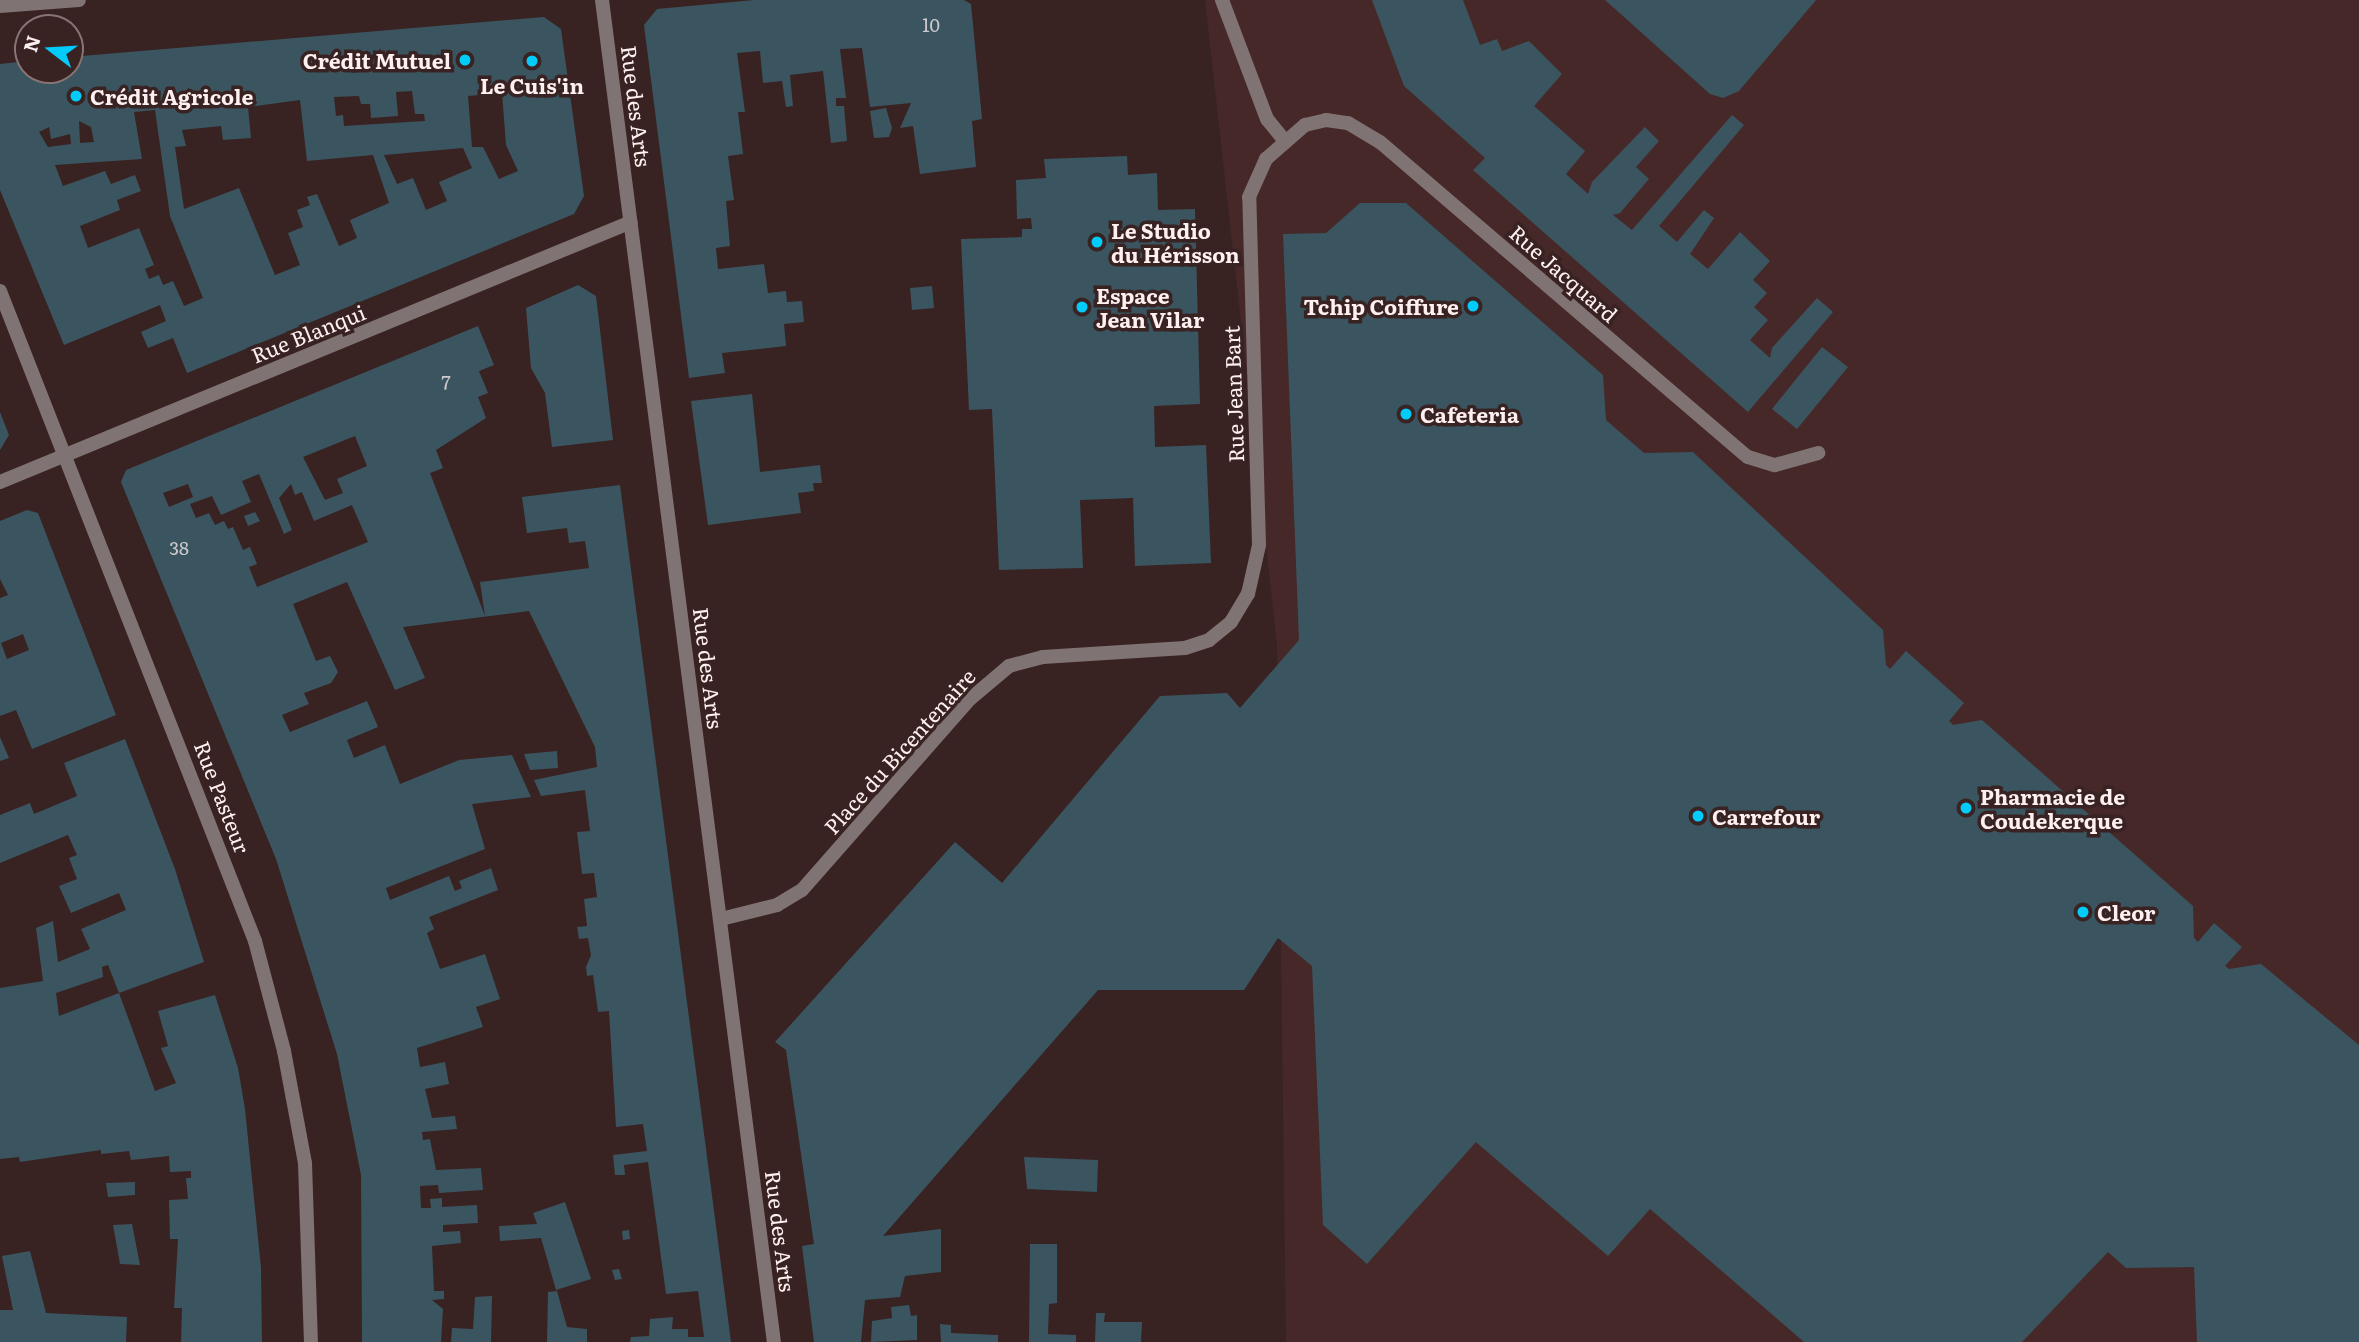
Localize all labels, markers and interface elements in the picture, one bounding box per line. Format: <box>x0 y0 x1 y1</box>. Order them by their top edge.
north arrow <box>14 14 84 84</box>
house number: 10 <box>922 14 940 36</box>
text: N <box>15 32 47 55</box>
street label: Rue des Arts <box>617 44 657 168</box>
place label: Crédit Mutuel <box>303 47 451 73</box>
marker: Crédit Mutuel <box>457 52 473 68</box>
marker: Le Cuis'in <box>524 53 540 69</box>
place label: Le Cuis'in <box>480 72 584 98</box>
place label: Crédit Agricole <box>90 83 253 109</box>
marker: Crédit Agricole <box>68 88 84 104</box>
place label: Le Studio du Hérisson <box>1111 217 1240 267</box>
street label: Rue Jacquard <box>1505 219 1623 327</box>
marker: Le Studio du Hérisson <box>1089 234 1105 250</box>
place label: Espace Jean Vilar <box>1096 282 1204 332</box>
place label: Tchip Coiffure <box>1303 293 1459 319</box>
marker: Tchip Coiffure <box>1465 298 1481 314</box>
street label: Rue Blanqui <box>247 299 369 367</box>
marker: Espace Jean Vilar <box>1074 299 1090 315</box>
street label: Rue Jean Bart <box>1218 325 1248 463</box>
house number: 7 <box>441 371 451 393</box>
place label: Cafeteria <box>1420 401 1519 427</box>
marker: Cafeteria <box>1398 406 1414 422</box>
house number: 38 <box>169 537 189 559</box>
street label: Rue des Arts <box>689 606 729 730</box>
street label: Place du Bicentenaire <box>818 663 980 839</box>
street label: Rue Pasteur <box>190 737 256 857</box>
place label: Pharmacie de Coudekerque <box>1980 783 2125 833</box>
marker: Pharmacie de Coudekerque <box>1958 800 1974 816</box>
place label: Carrefour <box>1712 803 1820 829</box>
marker: Carrefour <box>1690 808 1706 824</box>
place label: Cleor <box>2097 899 2155 925</box>
marker: Cleor <box>2075 904 2091 920</box>
street label: Rue des Arts <box>761 1169 801 1293</box>

